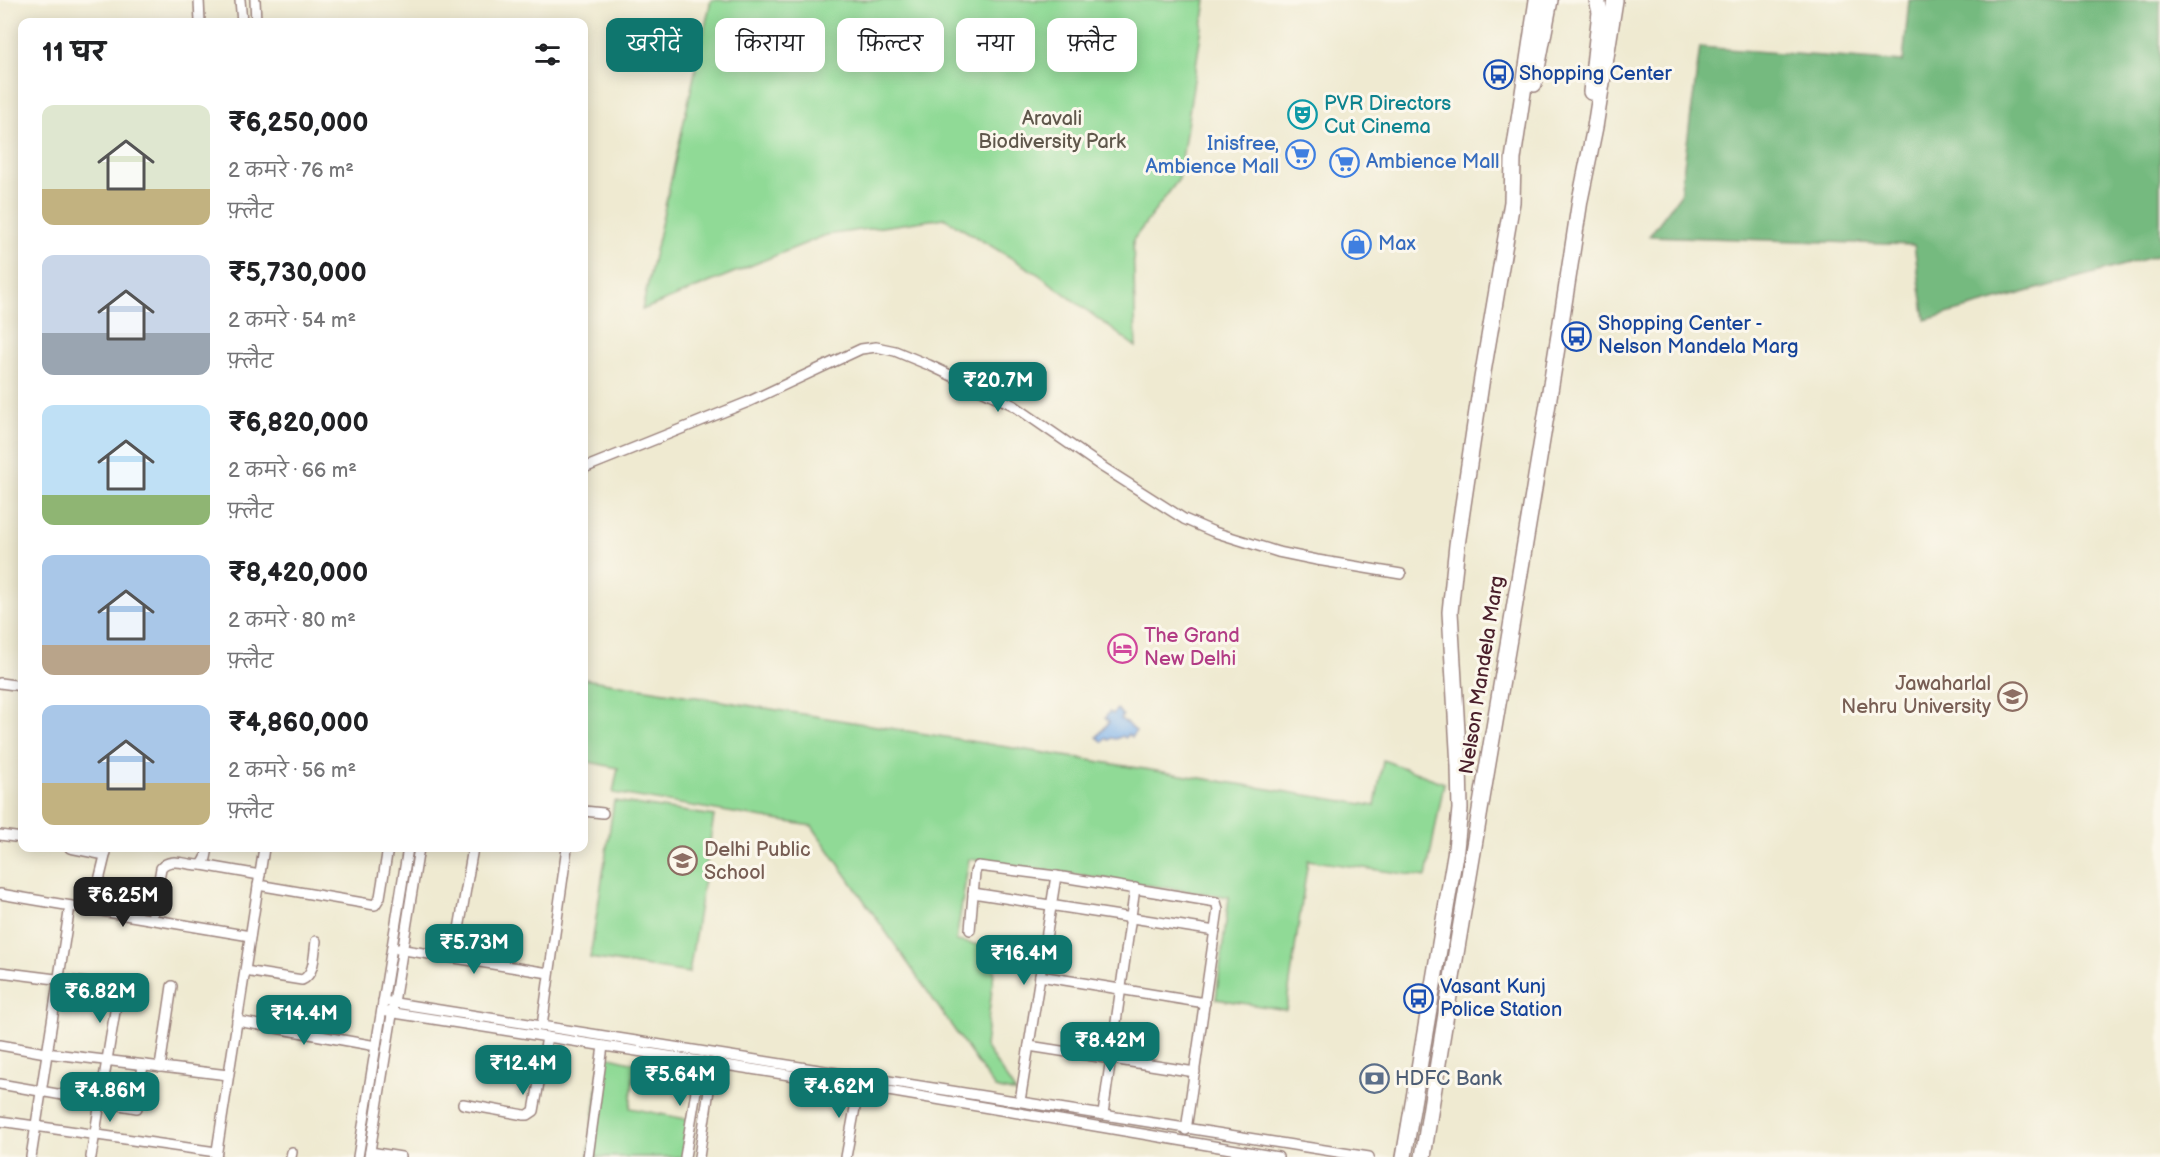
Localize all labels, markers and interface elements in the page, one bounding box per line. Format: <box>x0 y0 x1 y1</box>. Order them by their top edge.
chip: खरीदें <box>606 18 703 72</box>
chip: किराया <box>715 18 825 72</box>
chip: फ़िल्टर <box>837 18 944 72</box>
chip: नया <box>956 18 1035 72</box>
chip: फ़्लैट <box>1047 18 1137 72</box>
text: 11 घर <box>42 38 106 69</box>
icon: filters <box>531 38 564 71</box>
bus stop icon: Shopping Center <box>1482 58 1514 90</box>
place label: Shopping Center <box>1519 62 1672 86</box>
place label: PVR Directors Cut Cinema <box>1324 92 1451 139</box>
theatre icon: PVR Directors Cut Cinema <box>1287 99 1319 131</box>
park label: Aravali Biodiversity Park <box>978 107 1126 154</box>
text: ₹6,250,000 <box>228 108 369 139</box>
icon: home <box>90 129 162 201</box>
place label: Inisfree, Ambience Mall <box>1146 132 1279 179</box>
supermarket icon: Inisfree, Ambience Mall <box>1284 139 1316 171</box>
supermarket icon: Ambience Mall <box>1329 146 1361 178</box>
place label: Ambience Mall <box>1366 150 1499 174</box>
text: 2 कमरे · 76 m² <box>228 159 354 183</box>
text: फ़्लैट <box>228 200 274 224</box>
shop icon: Max <box>1341 228 1373 260</box>
place label: Max <box>1378 232 1417 256</box>
text: ₹5,730,000 <box>228 258 367 289</box>
icon: home <box>90 279 162 351</box>
text: 2 कमरे · 54 m² <box>228 309 356 333</box>
place label: Shopping Center - Nelson Mandela Marg <box>1598 312 1798 359</box>
bus stop icon: Shopping Center - Nelson Mandela Marg <box>1561 320 1593 352</box>
text: फ़्लैट <box>228 350 274 374</box>
pin: ₹20.7M <box>949 362 1047 413</box>
text: ₹20.7M <box>963 369 1033 393</box>
text: ₹6,820,000 <box>228 408 369 439</box>
icon: home <box>90 429 162 501</box>
text: 2 कमरे · 66 m² <box>228 459 357 483</box>
text: फ़्लैट <box>228 500 274 524</box>
text: ₹8,420,000 <box>228 558 368 589</box>
street label: Nelson Mandela Marg <box>1454 574 1510 776</box>
icon: home <box>90 579 162 651</box>
text: 2 कमरे · 80 m² <box>228 609 356 633</box>
place label: The Grand New Delhi <box>1144 624 1240 671</box>
hotel icon: The Grand New Delhi <box>1107 632 1139 664</box>
text: फ़्लैट <box>228 650 274 674</box>
place label: Jawaharlal Nehru University <box>1841 672 1991 719</box>
school or university icon: Jawaharlal Nehru University <box>1996 680 2028 712</box>
text: ₹4,860,000 <box>228 708 369 739</box>
icon: home <box>90 729 162 801</box>
text: 2 कमरे · 56 m² <box>228 759 356 783</box>
text: फ़्लैट <box>228 800 274 824</box>
place label: Delhi Public School <box>704 838 811 885</box>
school or university icon: Delhi Public School <box>667 845 699 877</box>
pin: ₹6.25M <box>74 877 172 928</box>
text: ₹6.25M <box>88 884 159 908</box>
pin: ₹5.73M <box>425 924 523 975</box>
text: ₹5.73M <box>439 931 509 955</box>
pin: ₹16.4M <box>975 935 1073 986</box>
text: ₹16.4M <box>990 942 1058 966</box>
pin: ₹6.82M <box>51 973 149 1024</box>
place label: Vasant Kunj Police Station <box>1440 975 1562 1022</box>
text: ₹6.82M <box>64 980 136 1004</box>
bus stop icon: Vasant Kunj Police Station <box>1403 982 1435 1014</box>
pin: ₹14.4M <box>255 995 353 1046</box>
text: ₹14.4M <box>270 1002 338 1026</box>
pin: ₹8.42M <box>1061 1022 1159 1073</box>
text: ₹8.42M <box>1074 1029 1146 1053</box>
pin: ₹12.4M <box>474 1045 572 1096</box>
text: ₹12.4M <box>489 1052 557 1076</box>
pin: ₹5.64M <box>631 1056 729 1107</box>
text: ₹5.64M <box>645 1063 715 1087</box>
bank icon: HDFC Bank <box>1358 1063 1390 1095</box>
place label: HDFC Bank <box>1395 1067 1502 1091</box>
pin: ₹4.62M <box>790 1068 888 1119</box>
pin: ₹4.86M <box>61 1072 159 1123</box>
text: ₹4.62M <box>803 1075 875 1099</box>
text: ₹4.86M <box>74 1079 146 1103</box>

